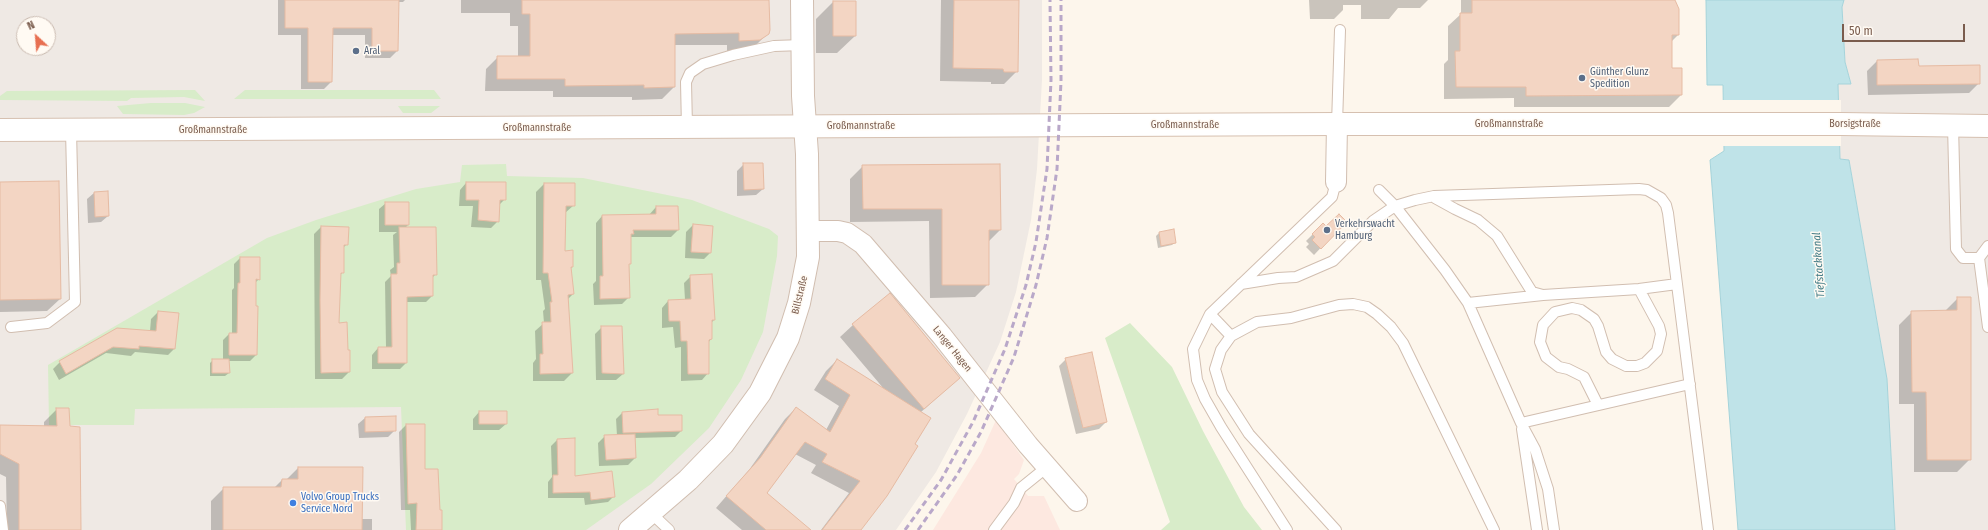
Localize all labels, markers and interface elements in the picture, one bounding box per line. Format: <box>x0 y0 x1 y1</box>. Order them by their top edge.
north arrow <box>16 16 56 56</box>
scale bar <box>1844 16 1967 42</box>
text: N <box>25 18 37 33</box>
text: 50 m <box>1849 24 1873 38</box>
place label: Aral <box>364 45 380 57</box>
marker: Aral <box>351 46 361 56</box>
place label: Günther Glunz Spedition <box>1590 66 1648 90</box>
marker: Günther Glunz Spedition <box>1577 73 1587 83</box>
street label: Großmannstraße <box>1475 118 1543 130</box>
street label: Borsigstraße <box>1829 118 1881 130</box>
street label: Großmannstraße <box>1151 119 1219 131</box>
street label: Großmannstraße <box>827 120 895 132</box>
street label: Großmannstraße <box>503 122 571 134</box>
street label: Großmannstraße <box>179 124 247 136</box>
place label: Verkehrswacht Hamburg <box>1335 218 1395 242</box>
marker: Verkehrswacht Hamburg <box>1322 225 1332 235</box>
water label: Tiefstackkanal <box>1810 232 1828 298</box>
street label: Billstraße <box>789 275 811 315</box>
street label: Langer Hagen <box>930 324 974 374</box>
place label: Volvo Group Trucks Service Nord <box>301 491 379 514</box>
marker: Volvo Group Trucks Service Nord <box>288 498 298 508</box>

